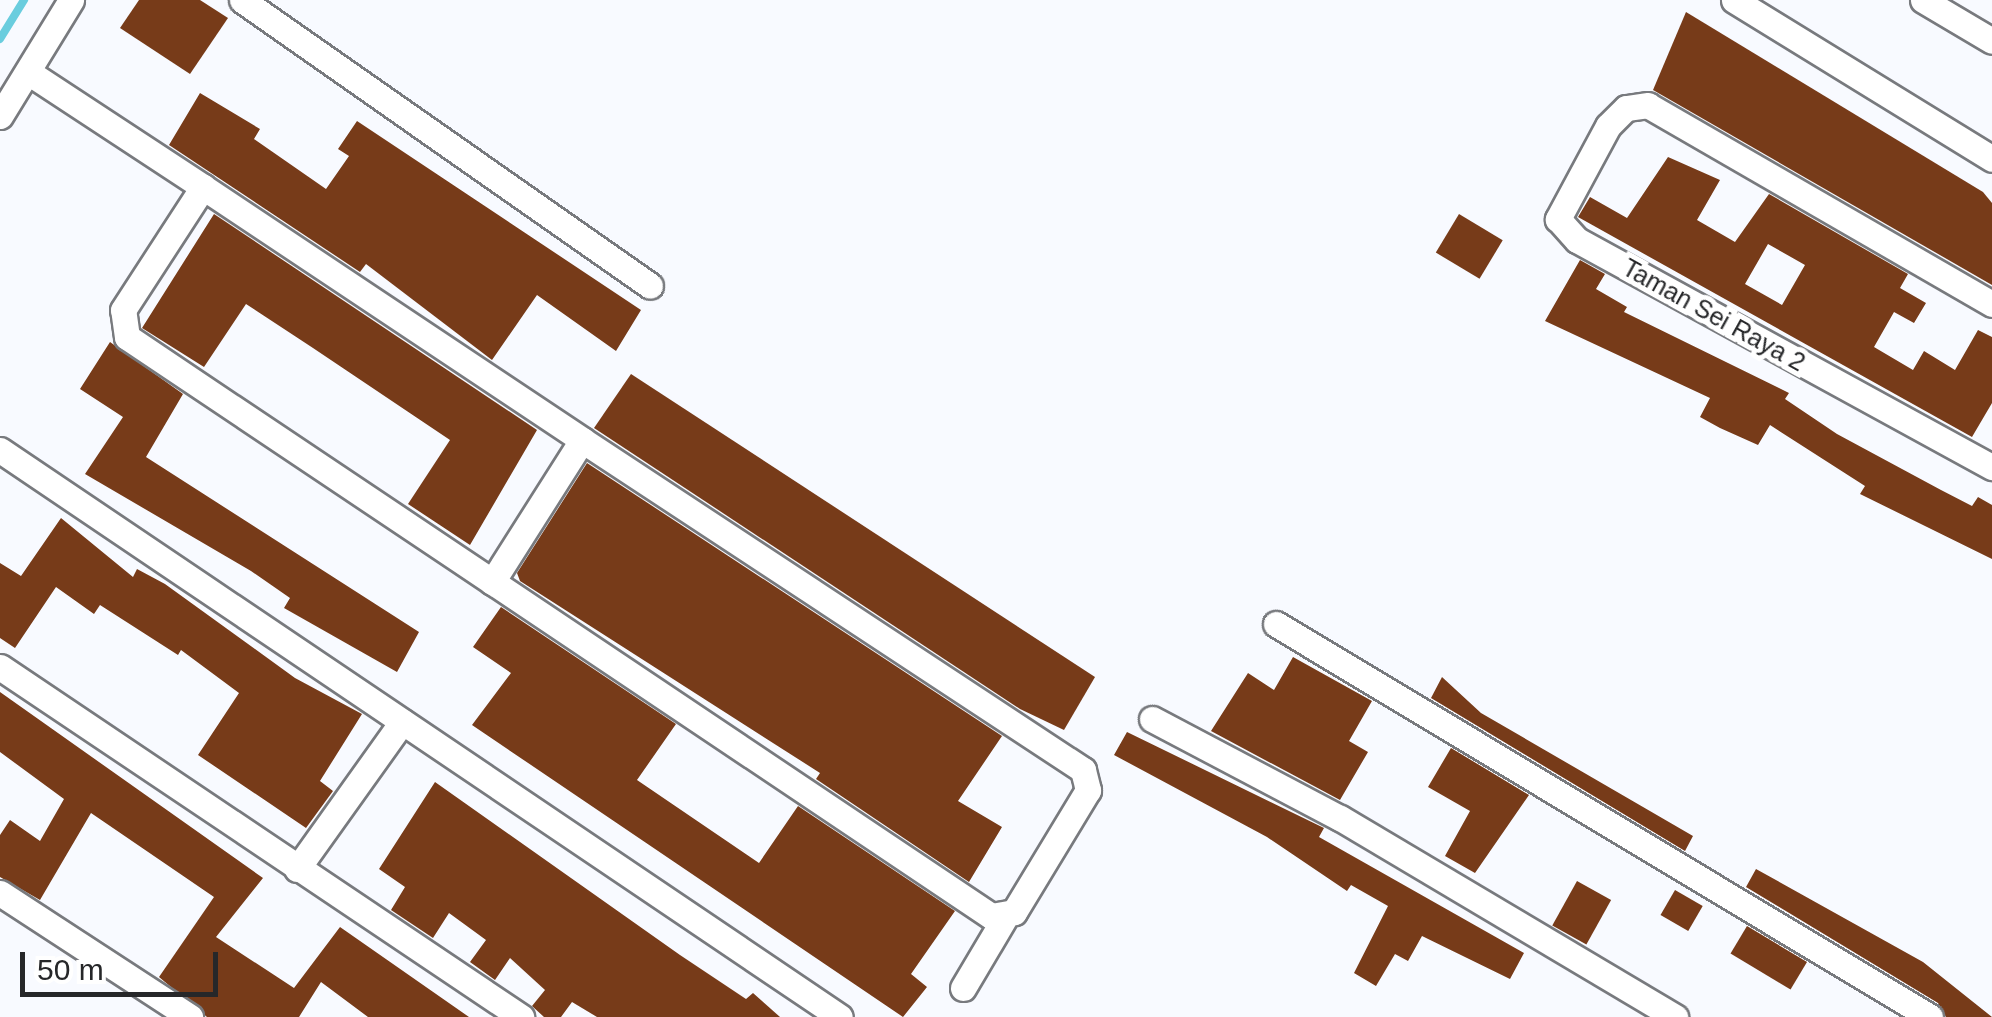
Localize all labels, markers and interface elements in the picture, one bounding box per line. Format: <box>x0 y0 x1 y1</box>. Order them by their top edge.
street label: Taman Sei Raya 2 <box>1617 252 1811 378</box>
scale bar <box>25 932 222 994</box>
text: 50 m <box>37 953 104 986</box>

